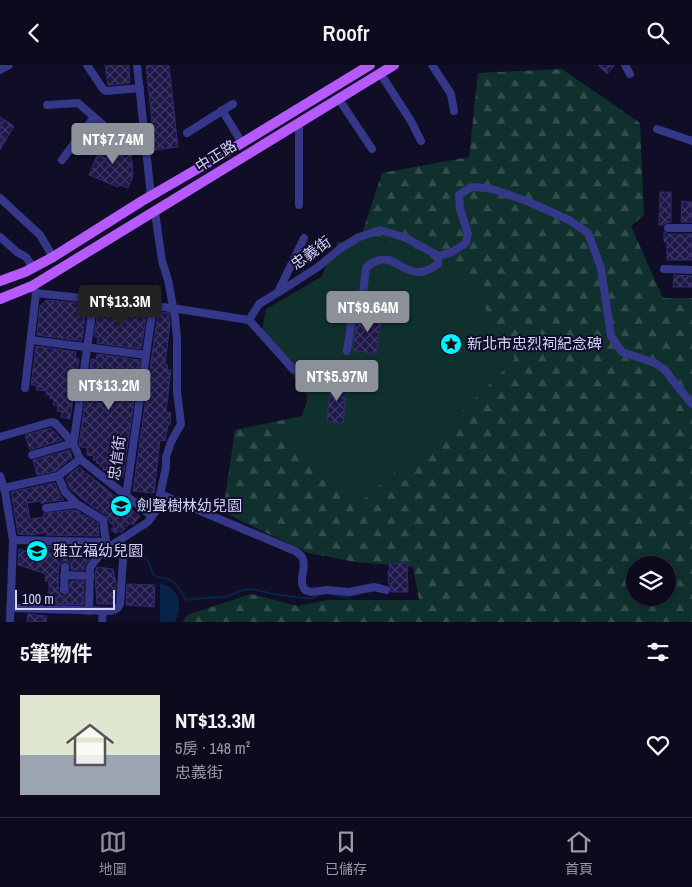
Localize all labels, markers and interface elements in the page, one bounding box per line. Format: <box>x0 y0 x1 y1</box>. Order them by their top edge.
text: Roofr <box>323 18 369 48</box>
icon: back <box>20 19 48 47</box>
icon: search <box>644 19 672 47</box>
pin: NT$7.74M <box>61 123 165 165</box>
text: NT$7.74M <box>82 128 144 150</box>
street label: 中正路 <box>191 135 240 176</box>
street label: 忠義街 <box>286 231 335 274</box>
pin: NT$13.3M <box>68 285 172 327</box>
text: NT$13.3M <box>89 290 151 312</box>
pin: NT$9.64M <box>316 291 420 333</box>
text: NT$9.64M <box>337 296 399 318</box>
place icon: 新北市忠烈祠紀念碑 <box>439 332 463 356</box>
place label: 新北市忠烈祠紀念碑 <box>467 333 602 354</box>
pin: NT$5.97M <box>285 359 389 402</box>
text: NT$5.97M <box>306 365 368 387</box>
pin: NT$13.2M <box>57 369 161 411</box>
text: NT$13.2M <box>78 374 140 396</box>
street label: 忠信街 <box>103 434 130 482</box>
school or university icon: 劍聲樹林幼兒園 <box>109 494 133 518</box>
place label: 劍聲樹林幼兒園 <box>137 495 242 516</box>
school or university icon: 雅立福幼兒園 <box>25 539 49 563</box>
place label: 雅立福幼兒園 <box>53 540 143 561</box>
map controls <box>626 556 676 606</box>
button: layers <box>626 556 676 606</box>
scale bar <box>15 587 115 610</box>
text: 100 m <box>22 590 54 608</box>
icon: filters <box>644 638 672 666</box>
text: 5筆物件 <box>20 639 93 668</box>
text: NT$13.3M <box>175 706 255 735</box>
icon: home <box>60 715 120 775</box>
icon: heart <box>644 731 672 759</box>
text: 5房 · 148 m² <box>175 737 250 759</box>
text: 忠義街 <box>175 761 223 783</box>
tab: 地圖 <box>99 828 127 878</box>
tab: 已儲存 <box>325 828 367 878</box>
tab: 首頁 <box>565 828 593 878</box>

